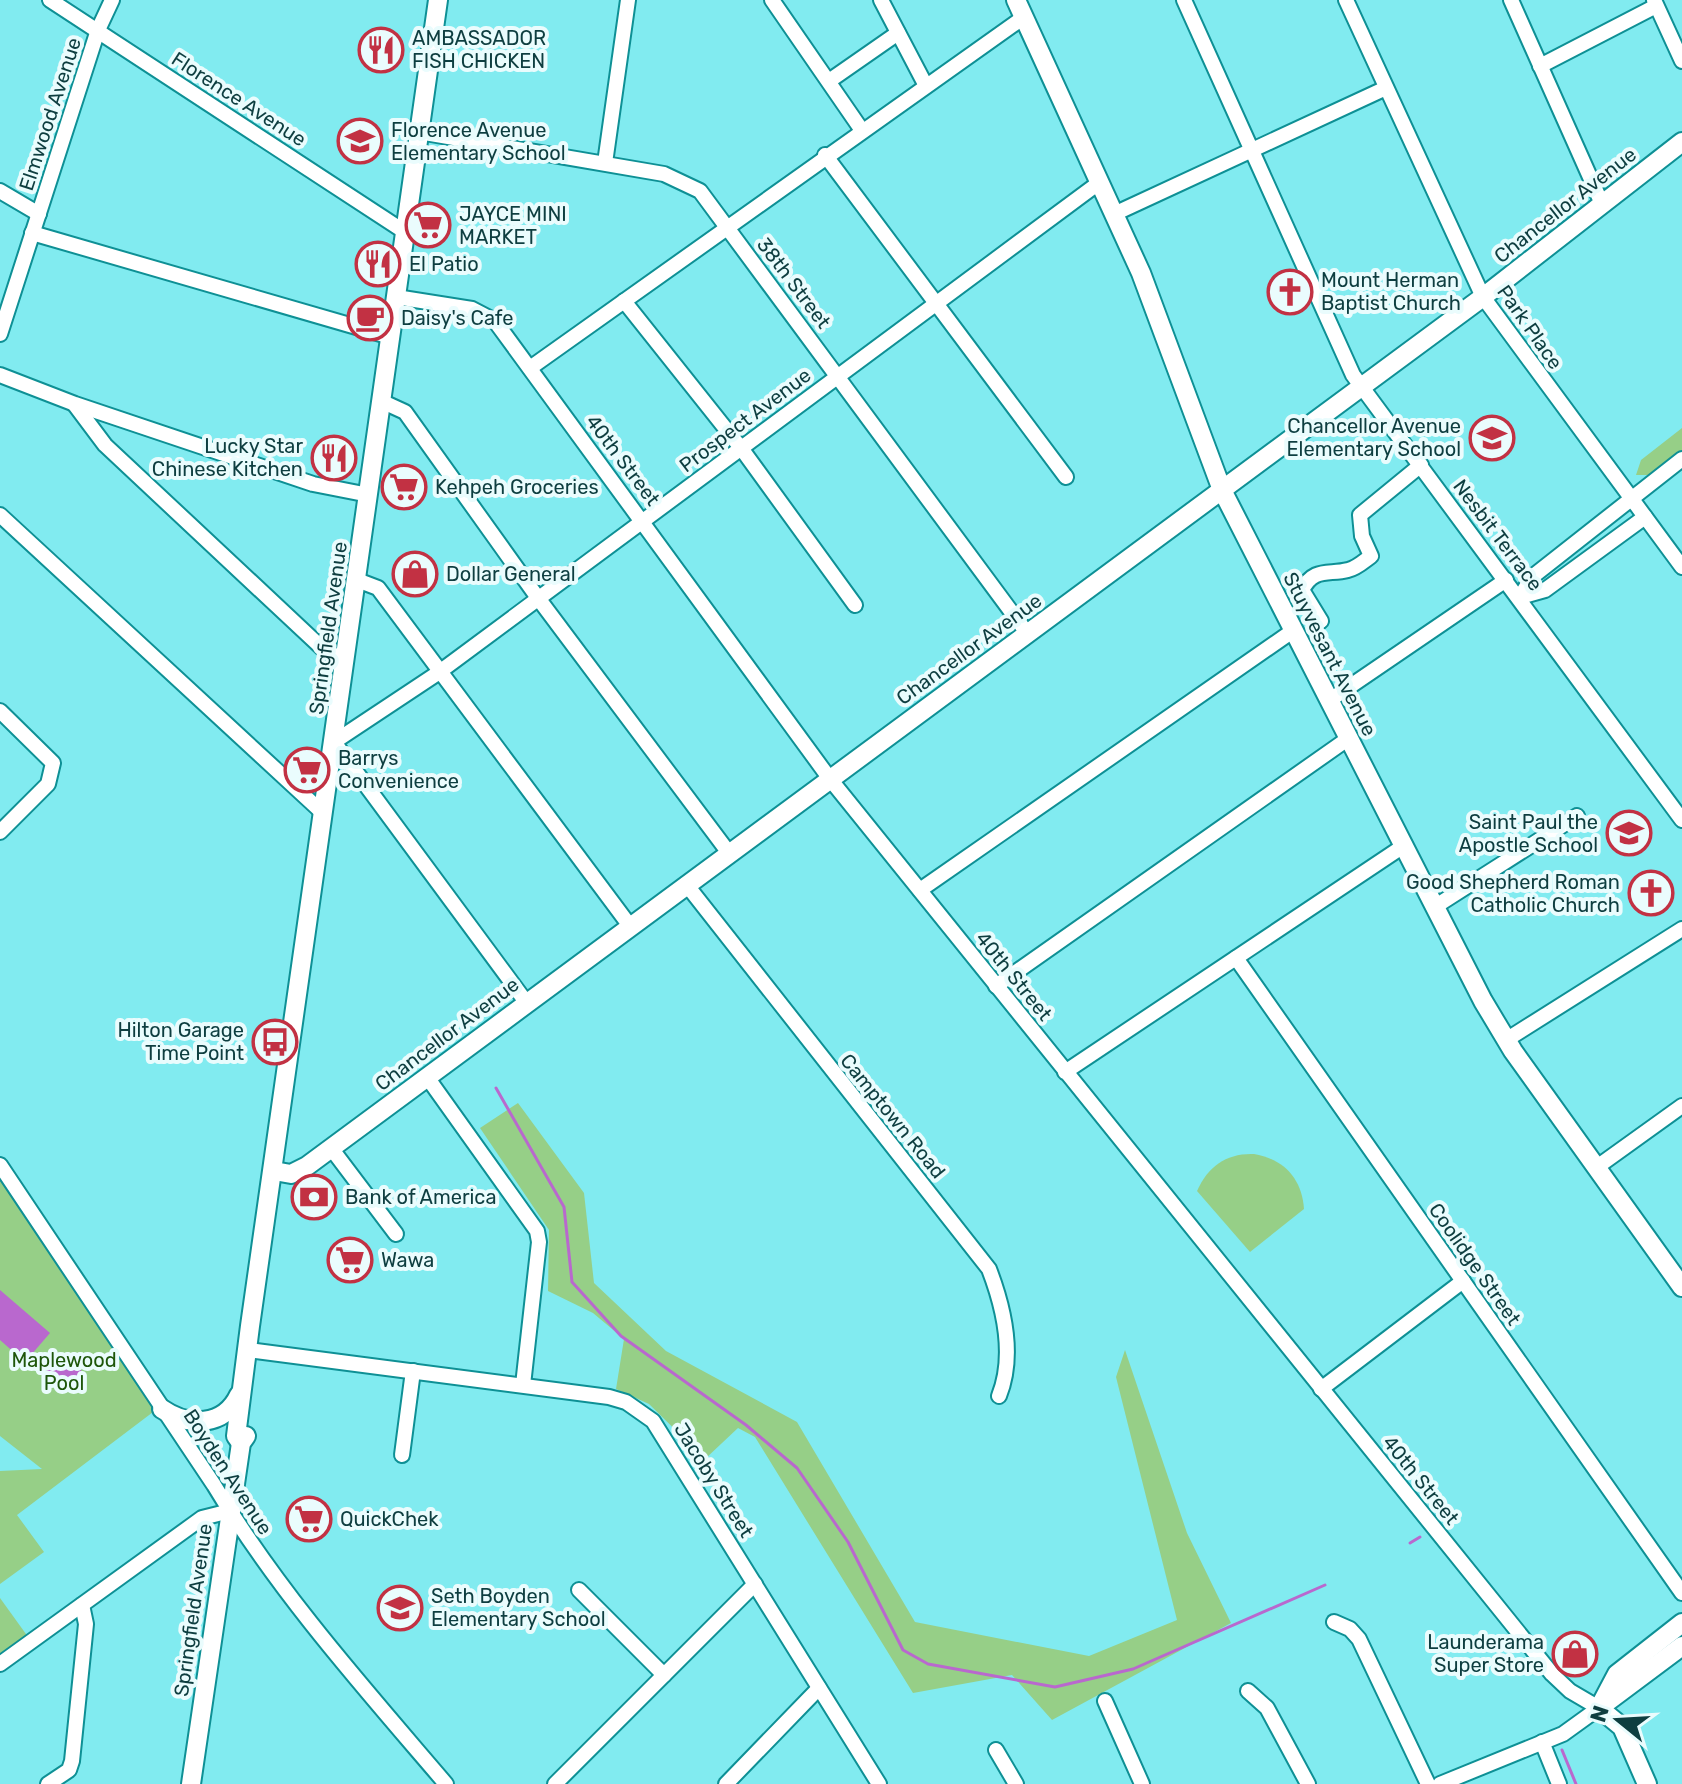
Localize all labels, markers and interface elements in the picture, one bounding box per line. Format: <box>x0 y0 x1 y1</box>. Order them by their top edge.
restaurant icon: AMBASSADOR FISH CHICKEN <box>357 26 405 74</box>
place label: AMBASSADOR FISH CHICKEN <box>412 26 546 73</box>
street label: Elmwood Avenue <box>14 34 86 194</box>
street label: Florence Avenue <box>167 47 311 151</box>
school or university icon: Florence Avenue Elementary School <box>336 117 384 165</box>
place label: Florence Avenue Elementary School <box>391 118 566 165</box>
street label: Chancellor Avenue <box>1489 142 1641 268</box>
supermarket icon: JAYCE MINI MARKET <box>404 201 452 249</box>
place label: JAYCE MINI MARKET <box>459 202 567 249</box>
street label: 38th Street <box>752 233 836 333</box>
restaurant icon: El Patio <box>354 240 402 288</box>
place label: El Patio <box>409 252 479 276</box>
church icon: Mount Herman Baptist Church <box>1266 268 1314 316</box>
place label: Mount Herman Baptist Church <box>1321 268 1461 315</box>
street label: Park Place <box>1492 280 1568 374</box>
cafe icon: Daisy's Cafe <box>346 294 394 342</box>
place label: Daisy's Cafe <box>401 306 514 330</box>
street label: Prospect Avenue <box>675 363 815 477</box>
street label: 40th Street <box>581 410 665 510</box>
place label: Chancellor Avenue Elementary School <box>1287 414 1461 461</box>
school or university icon: Chancellor Avenue Elementary School <box>1468 414 1516 462</box>
place label: Lucky Star Chinese Kitchen <box>152 434 303 481</box>
restaurant icon: Lucky Star Chinese Kitchen <box>310 434 358 482</box>
supermarket icon: Kehpeh Groceries <box>380 463 428 511</box>
street label: Nesbit Terrace <box>1448 474 1548 596</box>
place label: Kehpeh Groceries <box>435 475 599 499</box>
street label: Springfield Avenue <box>304 540 352 716</box>
shop icon: Dollar General <box>391 550 439 598</box>
place label: Dollar General <box>446 562 576 586</box>
street label: Stuyvesant Avenue <box>1278 568 1382 740</box>
street label: Chancellor Avenue <box>892 588 1046 710</box>
supermarket icon: Barrys Convenience <box>283 746 331 794</box>
place label: Barrys Convenience <box>338 746 459 793</box>
school or university icon: Saint Paul the Apostle School <box>1605 809 1653 857</box>
place label: Saint Paul the Apostle School <box>1459 810 1598 857</box>
church icon: Good Shepherd Roman Catholic Church <box>1627 869 1675 917</box>
place label: Good Shepherd Roman Catholic Church <box>1406 870 1620 917</box>
street label: 40th Street <box>971 927 1057 1026</box>
street label: Chancellor Avenue <box>370 972 524 1096</box>
place label: Hilton Garage Time Point <box>117 1018 244 1065</box>
bus stop icon: Hilton Garage Time Point <box>251 1018 299 1066</box>
street label: Camptown Road <box>835 1049 951 1183</box>
bank icon: Bank of America <box>290 1173 338 1221</box>
place label: Bank of America <box>345 1185 496 1209</box>
street label: Coolidge Street <box>1424 1198 1526 1330</box>
supermarket icon: Wawa <box>326 1236 374 1284</box>
place label: Wawa <box>381 1248 434 1272</box>
park label: Maplewood Pool <box>11 1348 117 1395</box>
street label: Boyden Avenue <box>179 1405 277 1539</box>
street label: Jacoby Street <box>669 1418 759 1542</box>
street label: 40th Street <box>1378 1431 1464 1530</box>
supermarket icon: QuickChek <box>285 1495 333 1543</box>
place label: QuickChek <box>340 1507 439 1531</box>
street label: Springfield Avenue <box>169 1522 217 1698</box>
school or university icon: Seth Boyden Elementary School <box>376 1584 424 1632</box>
place label: Seth Boyden Elementary School <box>431 1584 606 1631</box>
place label: Launderama Super Store <box>1427 1630 1544 1677</box>
shop icon: Launderama Super Store <box>1551 1630 1599 1678</box>
north arrow <box>1578 1680 1658 1760</box>
text: N <box>1584 1702 1615 1726</box>

